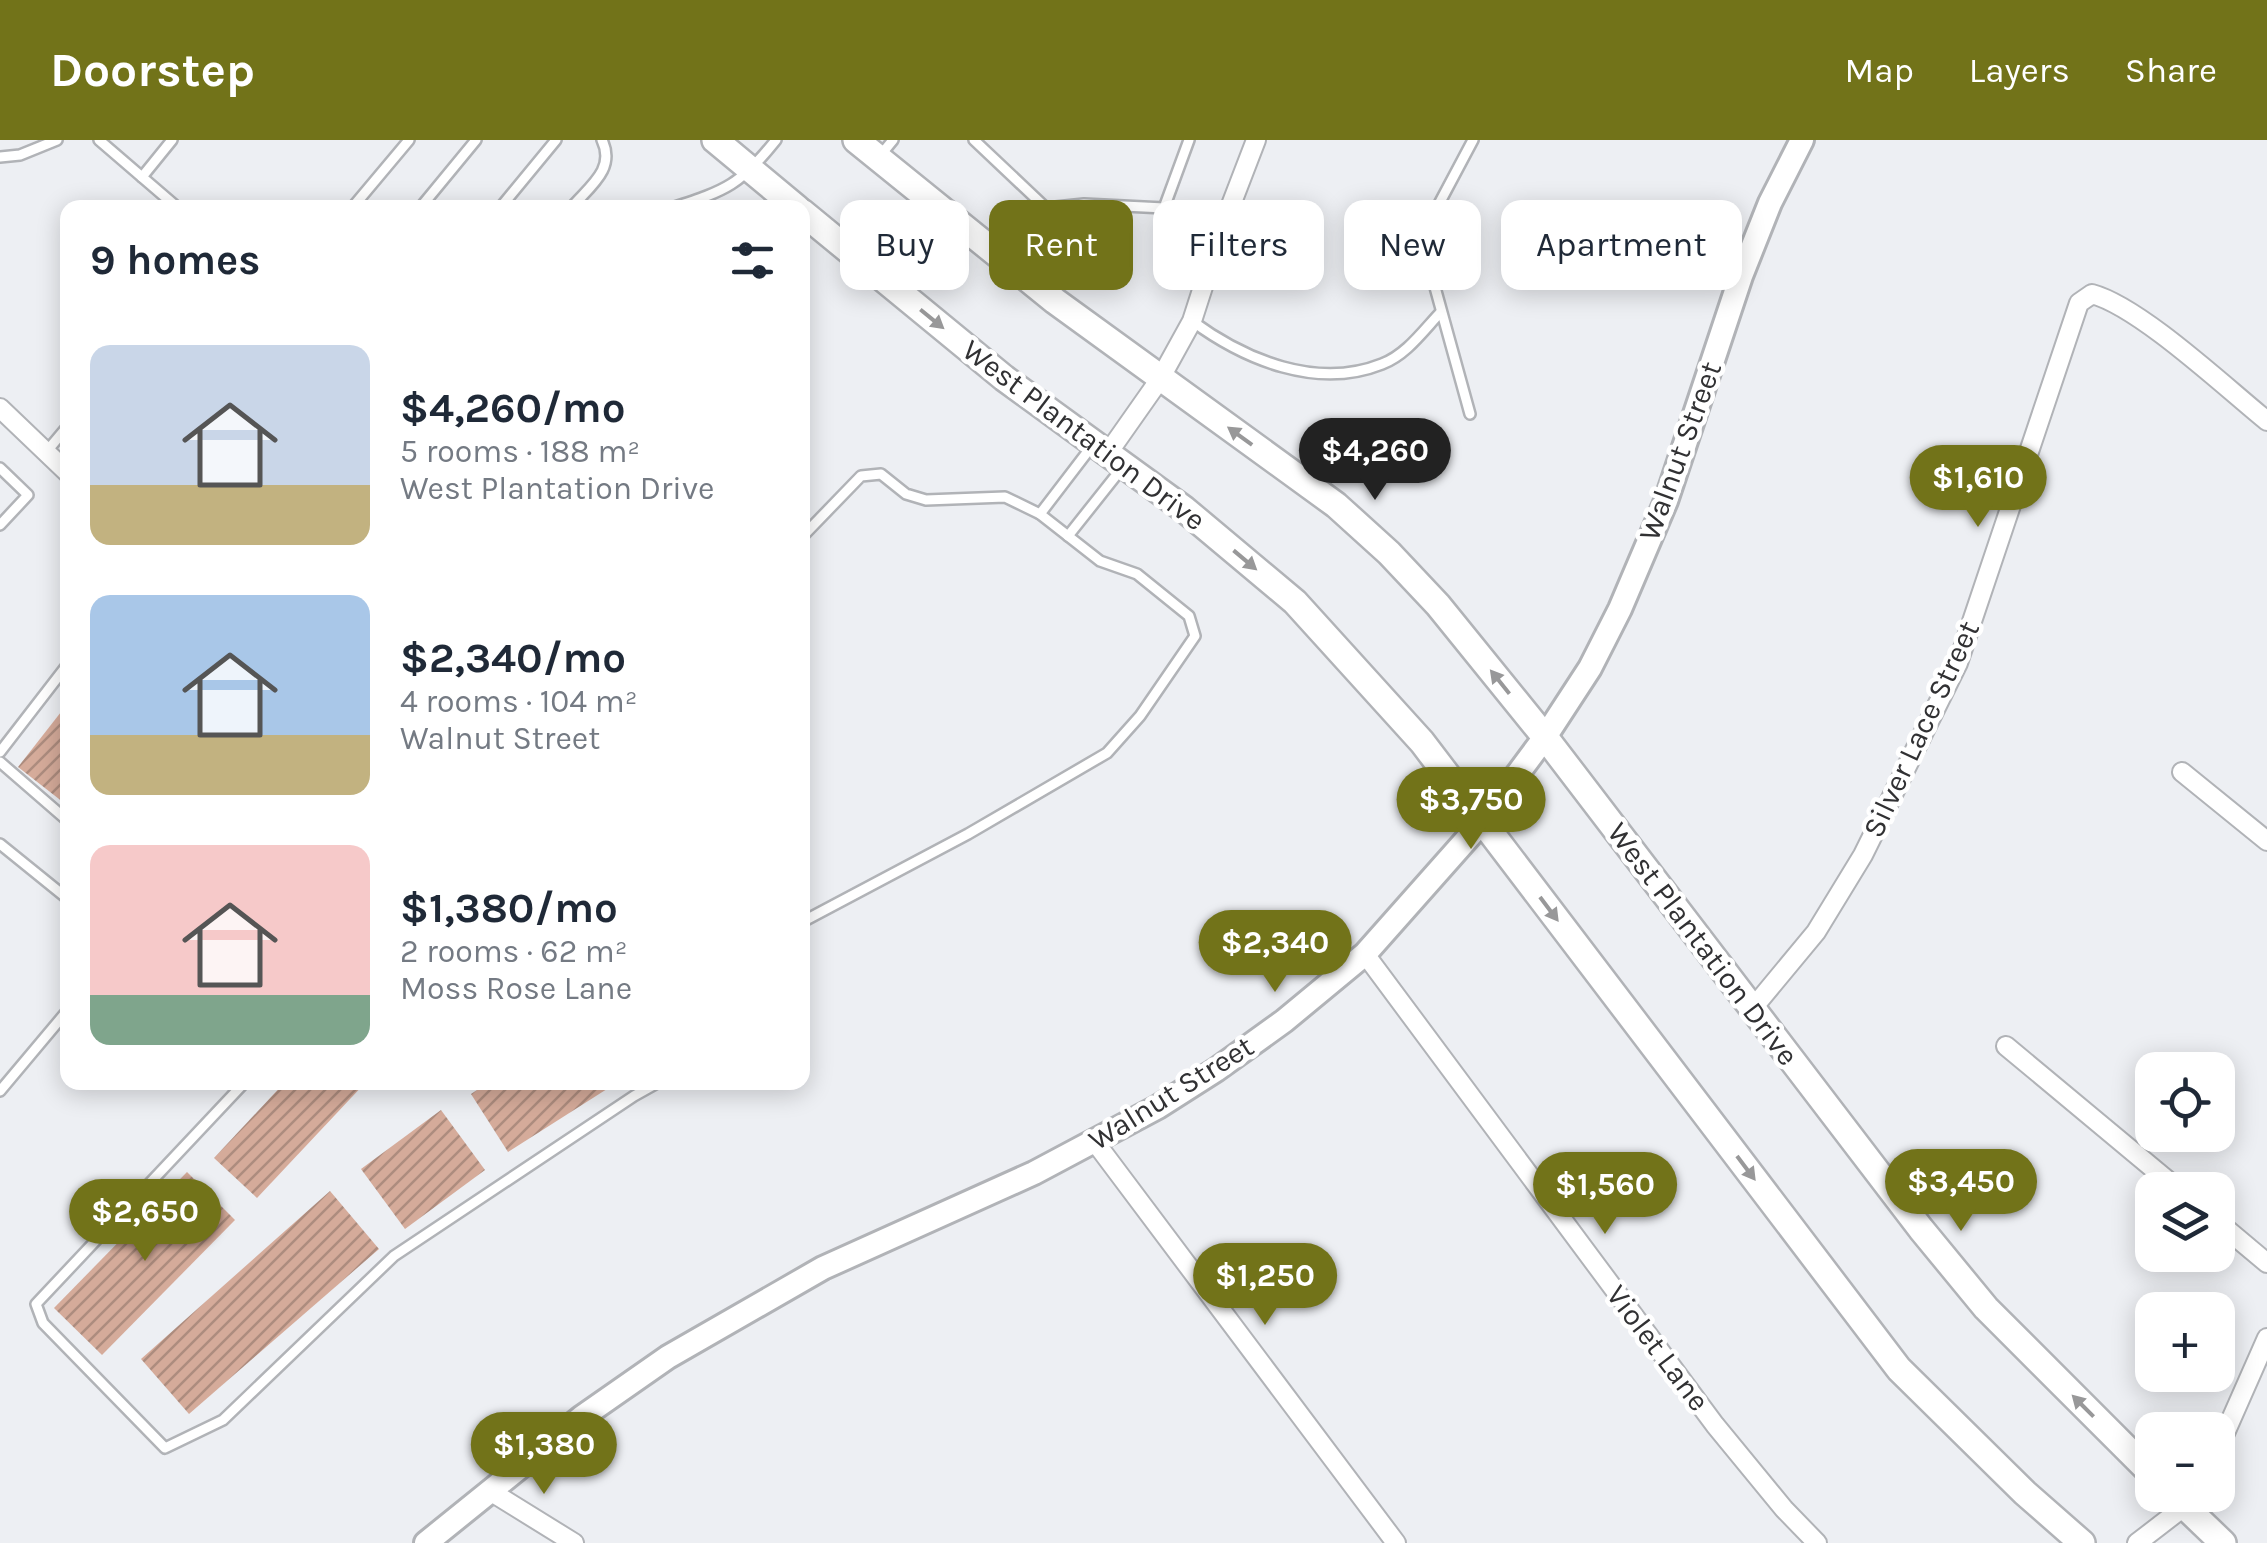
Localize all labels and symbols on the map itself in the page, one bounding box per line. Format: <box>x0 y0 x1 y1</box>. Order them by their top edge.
one-way arrow <box>919 308 944 329</box>
street label: West Plantation Drive <box>955 332 1213 538</box>
street label: Walnut Street <box>1631 357 1729 545</box>
pin: $4,260 <box>1294 418 1456 503</box>
one-way arrow <box>1227 427 1253 446</box>
pin: $1,610 <box>1897 445 2059 530</box>
one-way arrow <box>1232 548 1257 570</box>
street label: Silver Lace Street <box>1855 615 1987 843</box>
one-way arrow <box>1490 669 1511 695</box>
pin: $3,750 <box>1390 767 1552 852</box>
street label: West Plantation Drive <box>1600 815 1806 1073</box>
one-way arrow <box>1538 897 1559 922</box>
pin: $2,340 <box>1194 910 1356 995</box>
street label: Walnut Street <box>1082 1028 1260 1158</box>
pin: $3,450 <box>1880 1149 2042 1234</box>
pin: $1,560 <box>1524 1152 1686 1237</box>
one-way arrow <box>1735 1155 1756 1181</box>
pin: $2,650 <box>64 1179 226 1264</box>
pin: $1,250 <box>1184 1243 1346 1328</box>
street label: Violet Lane <box>1599 1278 1717 1418</box>
one-way arrow <box>2071 1395 2095 1418</box>
pin: $1,380 <box>463 1412 625 1497</box>

